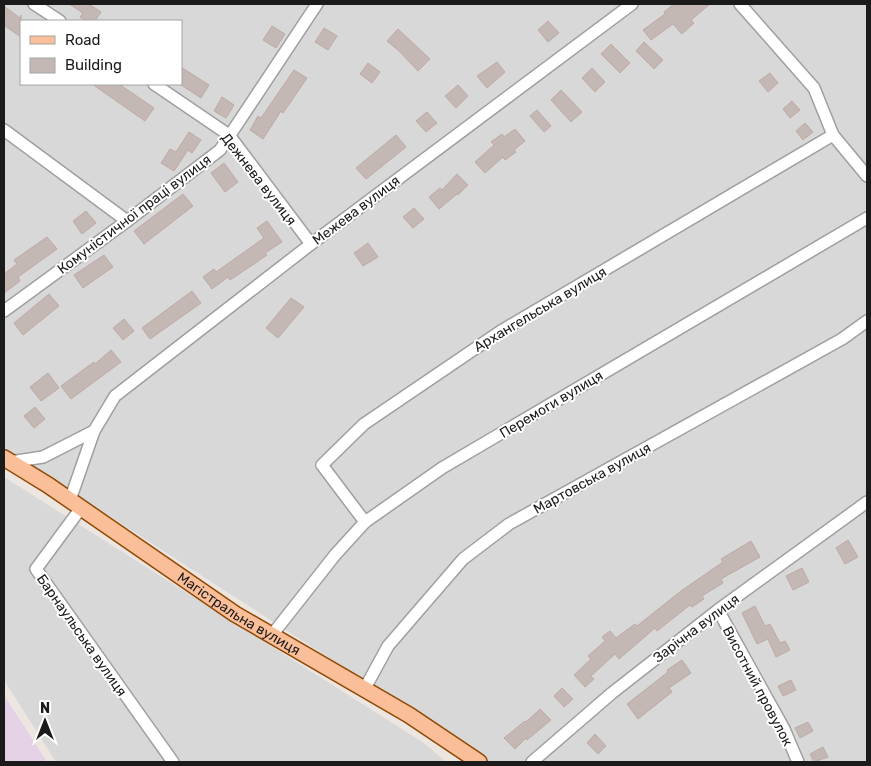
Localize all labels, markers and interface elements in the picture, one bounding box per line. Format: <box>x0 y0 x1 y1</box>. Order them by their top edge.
legend <box>20 20 182 85</box>
text: Road <box>65 31 101 49</box>
text: Building <box>65 56 122 74</box>
street label: Дежнева вулиця <box>217 130 300 229</box>
street label: Комуністичної праці вулиця <box>54 151 215 278</box>
street label: Межева вулиця <box>309 172 403 249</box>
street label: Архангельська вулиця <box>471 263 610 356</box>
street label: Перемоги вулиця <box>496 367 606 442</box>
street label: Мартовська вулиця <box>531 439 654 518</box>
street label: Магістральна вулиця <box>174 569 303 659</box>
street label: Барнаульська вулиця <box>33 571 130 700</box>
street label: Зарічна вулиця <box>650 590 743 666</box>
street label: Висотний провулок <box>719 623 797 749</box>
north arrow <box>20 696 70 746</box>
text: N <box>40 700 50 717</box>

